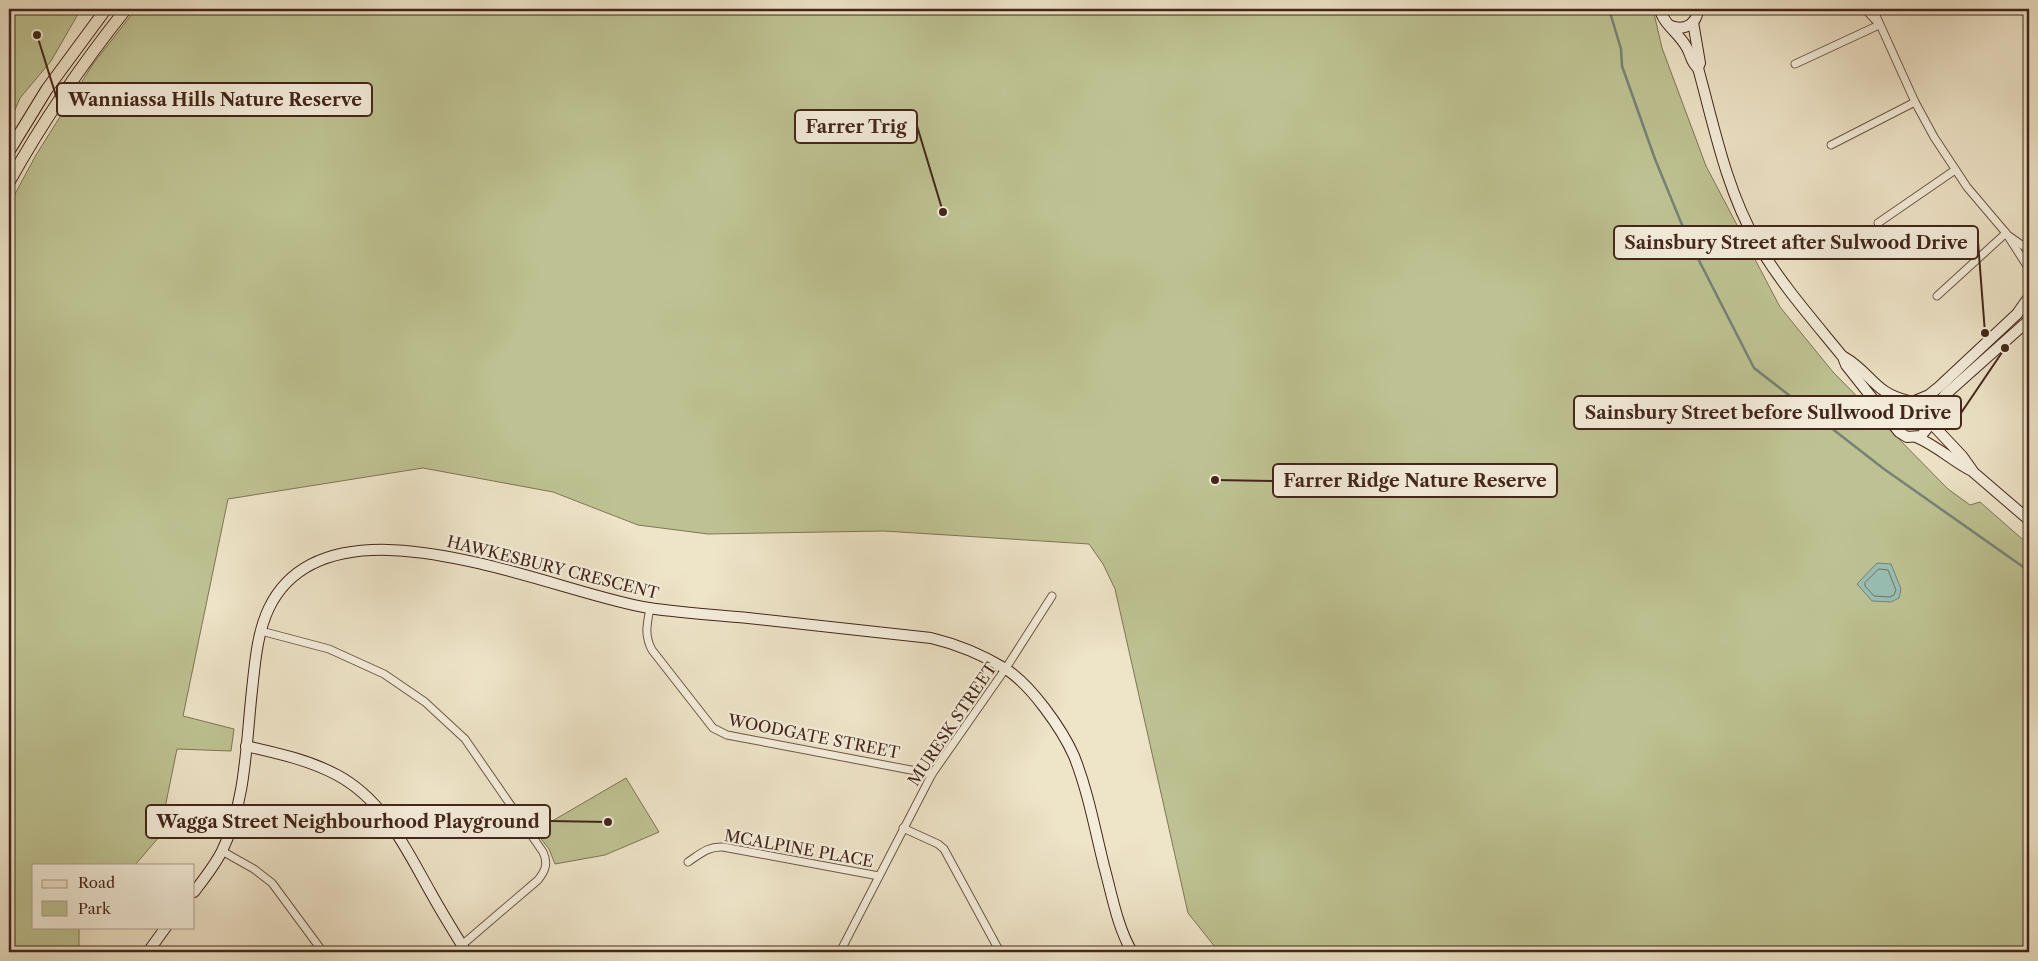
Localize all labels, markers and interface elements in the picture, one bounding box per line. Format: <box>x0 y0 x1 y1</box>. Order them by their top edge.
callout: Wanniassa Hills Nature Reserve <box>57 83 372 116</box>
text: Wanniassa Hills Nature Reserve <box>67 89 362 111</box>
callout: Farrer Trig <box>795 110 917 143</box>
text: Farrer Trig <box>805 116 907 138</box>
callout: Sainsbury Street after Sulwood Drive <box>1614 226 1978 259</box>
text: Sainsbury Street after Sulwood Drive <box>1624 232 1968 254</box>
callout: Sainsbury Street before Sullwood Drive <box>1574 396 1961 429</box>
text: Sainsbury Street before Sullwood Drive <box>1585 402 1951 424</box>
callout: Farrer Ridge Nature Reserve <box>1273 464 1557 497</box>
text: Farrer Ridge Nature Reserve <box>1283 470 1547 492</box>
street label: HAWKESBURY CRESCENT <box>445 531 661 603</box>
street label: MURESK STREET <box>903 659 1001 789</box>
street label: WOODGATE STREET <box>726 709 901 762</box>
callout: Wagga Street Neighbourhood Playground <box>146 805 550 838</box>
text: Wagga Street Neighbourhood Playground <box>155 811 540 833</box>
street label: MCALPINE PLACE <box>723 825 875 871</box>
legend <box>32 864 195 928</box>
text: Road <box>78 873 115 892</box>
text: Park <box>78 899 112 918</box>

